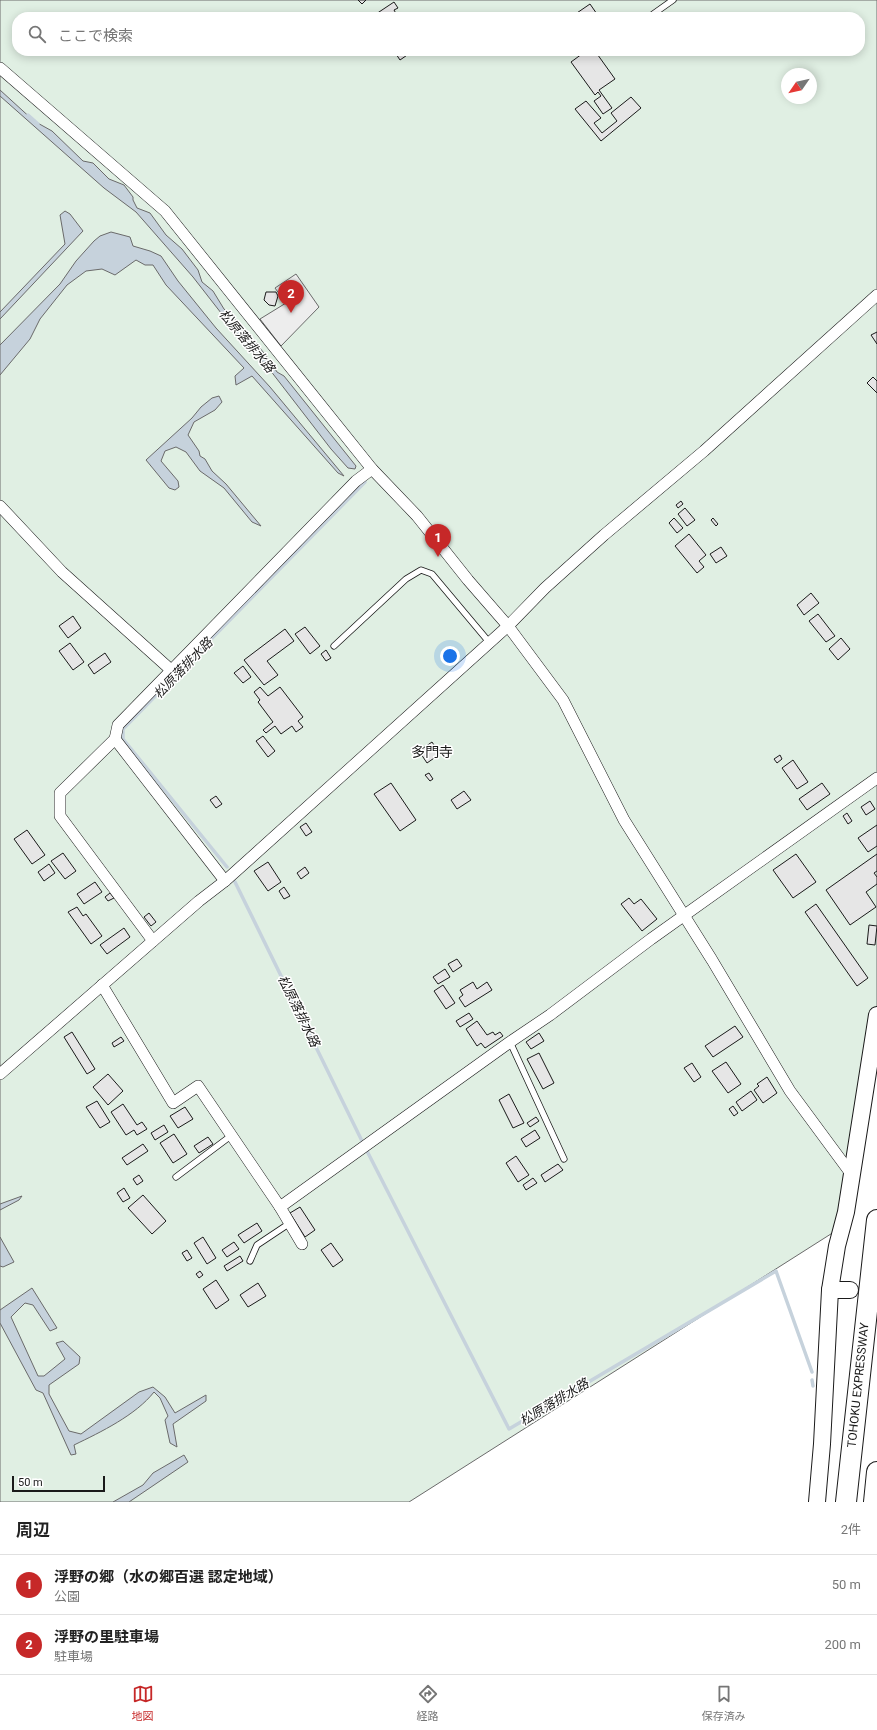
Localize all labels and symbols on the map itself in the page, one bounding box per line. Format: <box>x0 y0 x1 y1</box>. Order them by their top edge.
north arrow <box>781 68 817 104</box>
pin: 2 <box>278 280 304 313</box>
water label: 松原落排水路 <box>216 306 278 376</box>
pin: 1 <box>425 524 451 557</box>
water label: 松原落排水路 <box>151 634 216 701</box>
your location <box>440 646 460 666</box>
district label: 多門寺 <box>411 744 453 760</box>
water label: 松原落排水路 <box>275 973 323 1050</box>
street label: TOHOKU EXPRESSWAY <box>844 1321 872 1448</box>
water label: 松原落排水路 <box>517 1375 592 1429</box>
scale bar <box>12 1474 105 1493</box>

